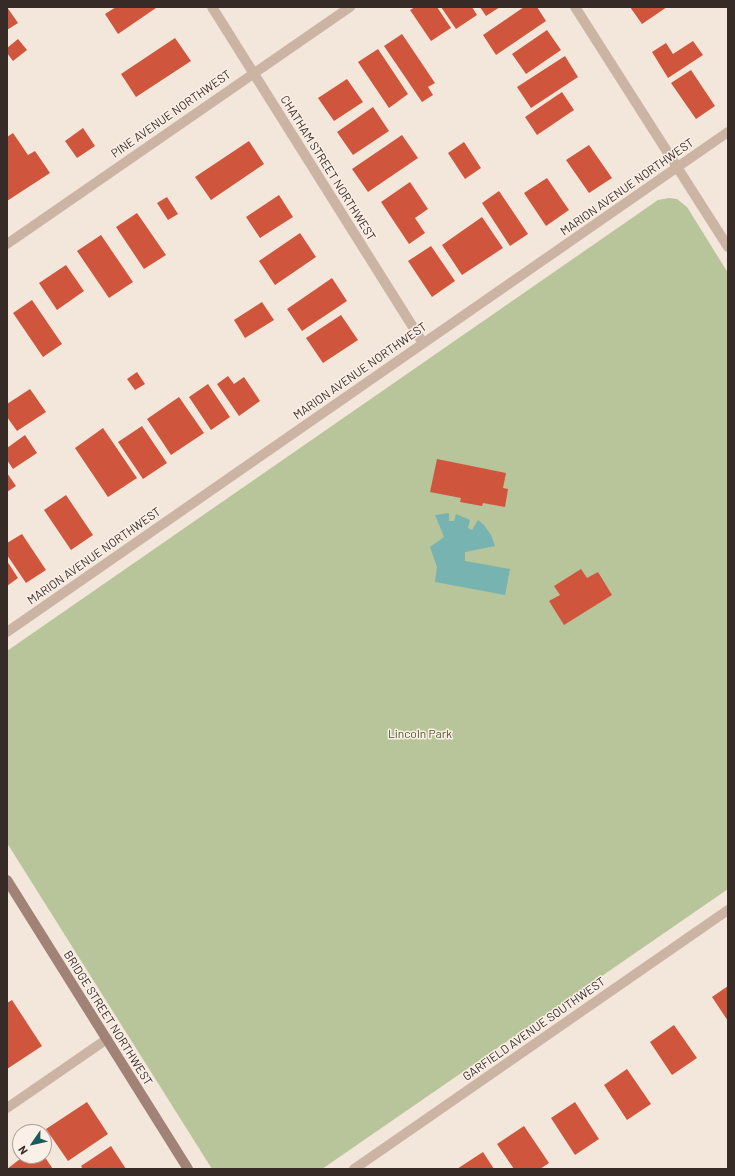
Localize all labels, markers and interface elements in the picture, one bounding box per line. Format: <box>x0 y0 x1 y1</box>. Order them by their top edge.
street label: PINE AVENUE NORTHWEST <box>108 67 234 161</box>
street label: CHATHAM STREET NORTHWEST <box>277 93 379 243</box>
street label: MARION AVENUE NORTHWEST <box>558 135 696 239</box>
street label: MARION AVENUE NORTHWEST <box>291 319 429 423</box>
street label: MARION AVENUE NORTHWEST <box>25 504 163 608</box>
park label: Lincoln Park <box>388 727 452 741</box>
street label: BRIDGE STREET NORTHWEST <box>61 948 155 1088</box>
street label: GARFIELD AVENUE SOUTHWEST <box>460 974 608 1084</box>
north arrow <box>12 1124 52 1164</box>
text: N <box>15 1144 30 1157</box>

